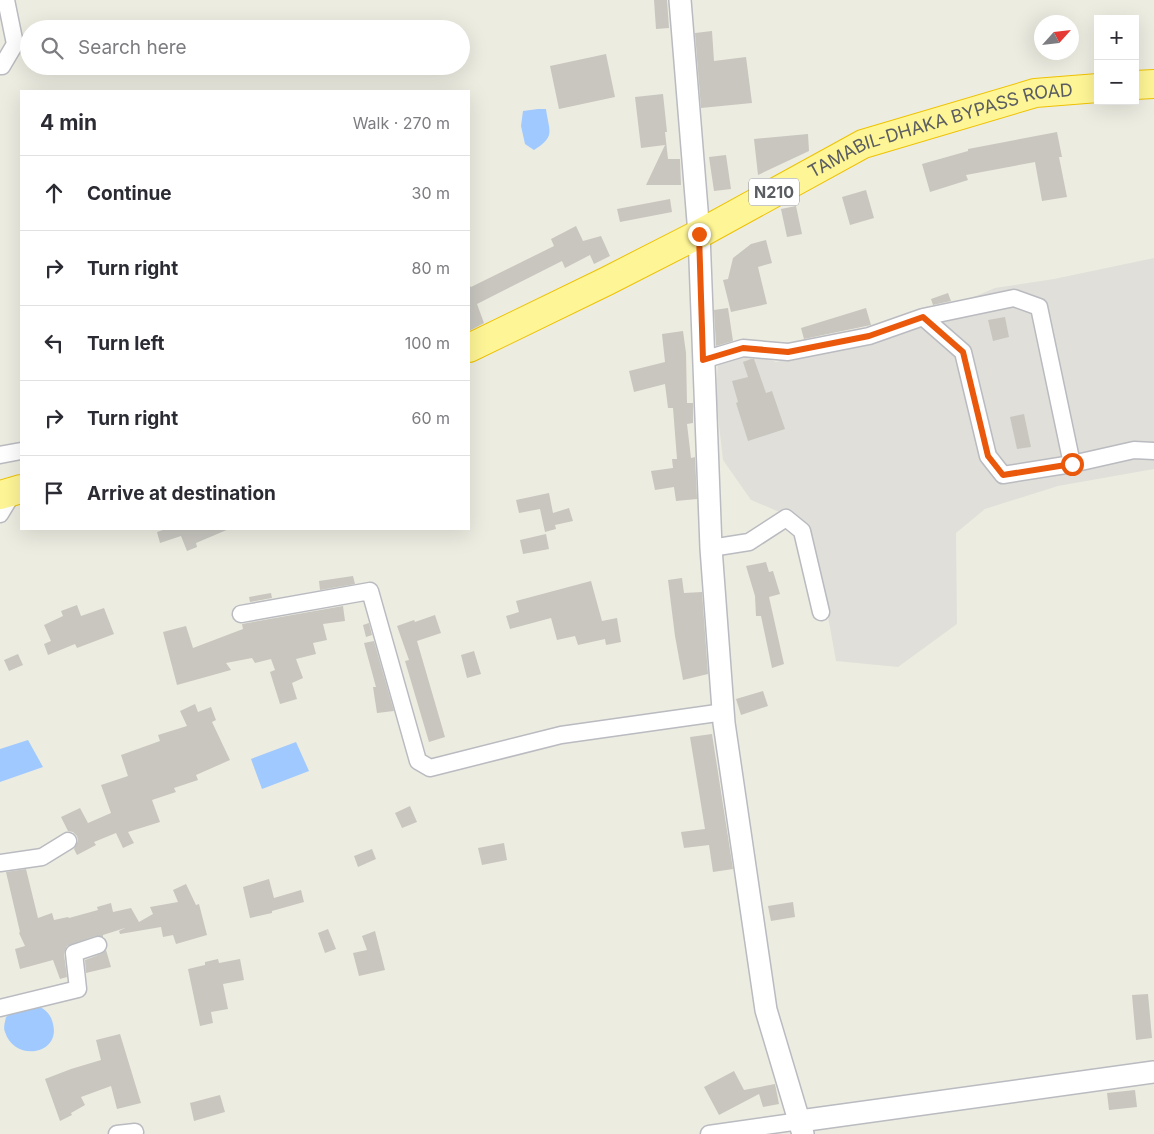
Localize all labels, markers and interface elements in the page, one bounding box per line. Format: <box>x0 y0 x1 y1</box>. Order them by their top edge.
north arrow <box>1034 15 1079 60</box>
map controls <box>1094 15 1139 105</box>
button: + <box>1094 15 1139 60</box>
search box <box>20 20 470 75</box>
icon: search <box>38 34 66 62</box>
text: Search here <box>78 36 187 59</box>
button: − <box>1094 60 1139 105</box>
street label: TAMABIL-DHAKA BYPASS ROAD <box>804 79 1074 182</box>
text: 4 min <box>40 110 97 135</box>
text: Walk · 270 m <box>353 113 450 133</box>
road number: N210 <box>749 178 799 206</box>
icon: ahead <box>40 179 68 207</box>
text: Continue <box>87 182 172 205</box>
text: 30 m <box>412 183 450 203</box>
route end <box>688 223 711 246</box>
icon: right <box>40 254 68 282</box>
text: Turn right <box>87 257 178 280</box>
text: 80 m <box>411 258 450 278</box>
icon: left <box>40 329 68 357</box>
text: Turn left <box>87 332 165 355</box>
text: 100 m <box>405 333 450 353</box>
icon: right <box>40 404 68 432</box>
text: Turn right <box>87 407 178 430</box>
text: 60 m <box>411 408 450 428</box>
route start <box>1061 453 1084 476</box>
icon: arrive <box>40 479 68 507</box>
text: Arrive at destination <box>87 482 276 505</box>

